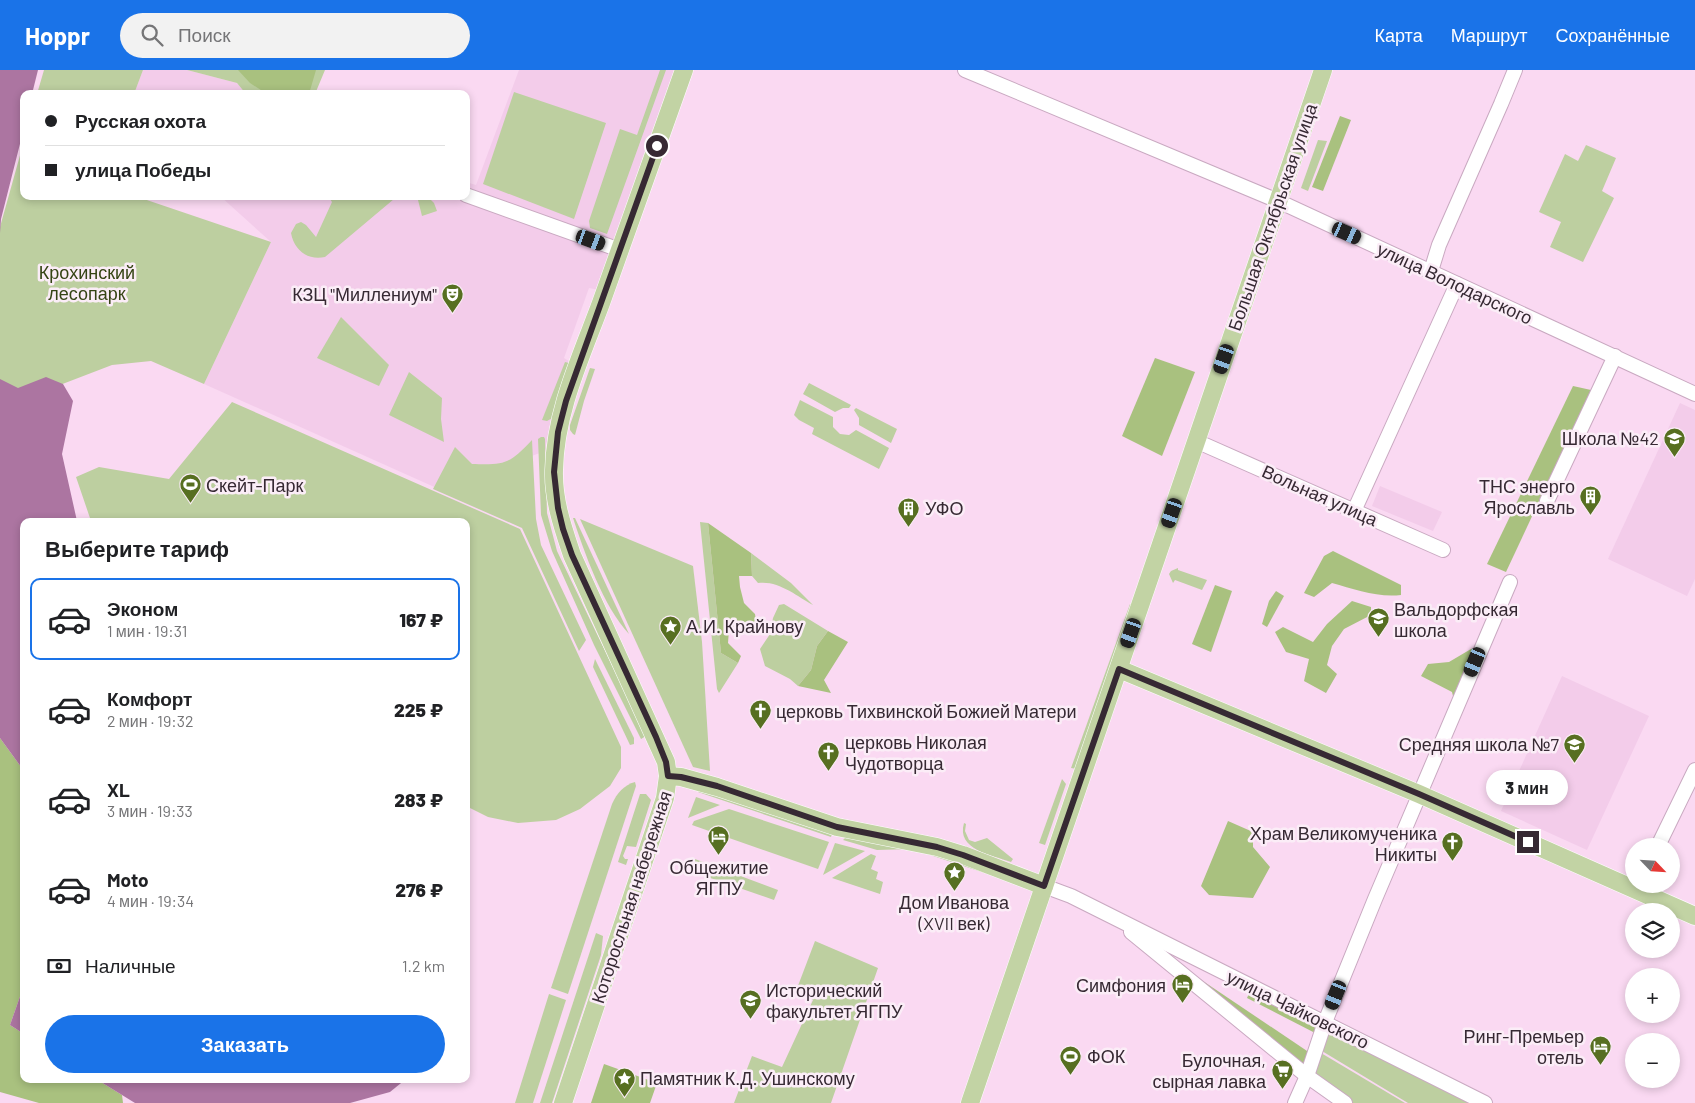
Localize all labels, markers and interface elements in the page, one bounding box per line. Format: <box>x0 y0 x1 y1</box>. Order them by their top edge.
search box <box>120 13 470 58</box>
text: Hoppr <box>25 21 90 50</box>
icon: search <box>138 21 166 49</box>
text: Поиск <box>178 23 231 46</box>
text: Карта <box>1375 24 1423 46</box>
text: Маршрут <box>1451 24 1527 46</box>
text: Сохранённые <box>1555 24 1670 46</box>
street label: Большая Октябрьская улица <box>1223 100 1322 334</box>
text: Русская охота <box>75 109 206 132</box>
route start <box>646 135 668 157</box>
text: улица Победы <box>75 158 211 181</box>
car <box>1330 220 1363 246</box>
car <box>574 228 607 252</box>
street label: улица Володарского <box>1374 237 1536 329</box>
park label: Крохинский лесопарк <box>39 261 135 304</box>
theatre icon: КЗЦ "Миллениум" <box>441 282 465 313</box>
place label: КЗЦ "Миллениум" <box>292 283 437 305</box>
car <box>1212 342 1235 376</box>
school or university icon: Школа №42 <box>1663 426 1687 457</box>
place label: Школа №42 <box>1562 427 1659 449</box>
street label: Вольная улица <box>1259 460 1382 531</box>
sports icon: Скейт-Парк <box>178 473 202 504</box>
place label: Скейт-Парк <box>206 474 303 496</box>
place label: ТНС энерго Ярославль <box>1479 475 1575 518</box>
building icon: ТНС энерго Ярославль <box>1579 484 1603 515</box>
building icon: УФО <box>897 496 921 527</box>
car <box>1160 496 1183 530</box>
place label: УФО <box>925 497 964 519</box>
text: Выберите тариф <box>45 535 229 561</box>
icon: car <box>47 597 92 642</box>
text: Эконом <box>107 597 178 620</box>
place label: Вальдорфская школа <box>1394 598 1518 641</box>
school or university icon: Вальдорфская школа <box>1366 607 1390 638</box>
text: 167 ₽ <box>399 608 443 631</box>
place icon: А.И. Крайнову <box>658 614 682 645</box>
place label: А.И. Крайнову <box>686 615 803 637</box>
car <box>1119 616 1142 650</box>
text: 1 мин · 19:31 <box>107 621 187 640</box>
car <box>1462 645 1487 679</box>
icon: car <box>47 687 92 732</box>
text: Комфорт <box>107 687 192 710</box>
text: 225 ₽ <box>394 698 443 721</box>
church icon: церковь Тихвинской Божией Матери <box>748 699 772 730</box>
place label: церковь Тихвинской Божией Матери <box>776 700 1077 722</box>
text: 2 мин · 19:32 <box>107 711 194 730</box>
place label: церковь Николая Чудотворца <box>845 731 987 774</box>
school or university icon: Средняя школа №7 <box>1563 732 1587 763</box>
place label: Средняя школа №7 <box>1399 733 1559 755</box>
church icon: церковь Николая Чудотворца <box>817 740 841 771</box>
callout: 3 мин <box>1487 770 1569 804</box>
icon: car <box>47 777 92 822</box>
text: XL <box>107 778 130 801</box>
text: 3 мин <box>1505 778 1549 797</box>
text: 283 ₽ <box>394 788 443 811</box>
street label: Которосльная набережная <box>586 788 676 1006</box>
text: 3 мин · 19:33 <box>107 801 193 820</box>
place label: Храм Великомученика Никиты <box>1250 822 1438 865</box>
hotel icon: Общежитие ЯГПУ <box>707 825 731 856</box>
church icon: Храм Великомученика Никиты <box>1441 831 1465 862</box>
route end <box>1517 831 1539 853</box>
north arrow <box>1625 838 1680 892</box>
map controls <box>1625 838 1680 1088</box>
place label: Общежитие ЯГПУ <box>669 856 769 899</box>
place icon: Дом Иванова (XVII век) <box>942 860 966 891</box>
icon: car <box>47 867 92 912</box>
text: Moto <box>107 868 149 891</box>
text: 276 ₽ <box>395 878 443 901</box>
text: 4 мин · 19:34 <box>107 891 194 910</box>
place label: Дом Иванова (XVII век) <box>899 891 1010 934</box>
button: layers <box>1625 903 1680 958</box>
icon: cash <box>45 952 73 980</box>
text: Наличные <box>85 954 176 977</box>
text: 1.2 km <box>402 956 445 975</box>
street label: улица Чайковского <box>1223 965 1373 1053</box>
button: + <box>1625 968 1680 1023</box>
hotel icon: Симфония <box>1170 973 1194 1004</box>
place label: Симфония <box>1076 974 1166 996</box>
car <box>1323 978 1348 1012</box>
place label: Исторический факультет ЯГПУ <box>766 979 903 1022</box>
school or university icon: Исторический факультет ЯГПУ <box>738 988 762 1019</box>
button: Заказать <box>45 1015 445 1073</box>
place label: Ринг-Премьер отель <box>1464 1025 1584 1068</box>
button: − <box>1625 1033 1680 1088</box>
hotel icon: Ринг-Премьер отель <box>1588 1034 1612 1065</box>
sports icon: ФОК <box>1059 1044 1083 1075</box>
place label: ФОК <box>1087 1045 1126 1067</box>
place label: Булочная, сырная лавка <box>1152 1049 1267 1092</box>
supermarket icon: Булочная, сырная лавка <box>1270 1058 1294 1089</box>
place icon: Памятник К.Д. Ушинскому <box>612 1066 636 1097</box>
place label: Памятник К.Д. Ушинскому <box>640 1067 855 1089</box>

